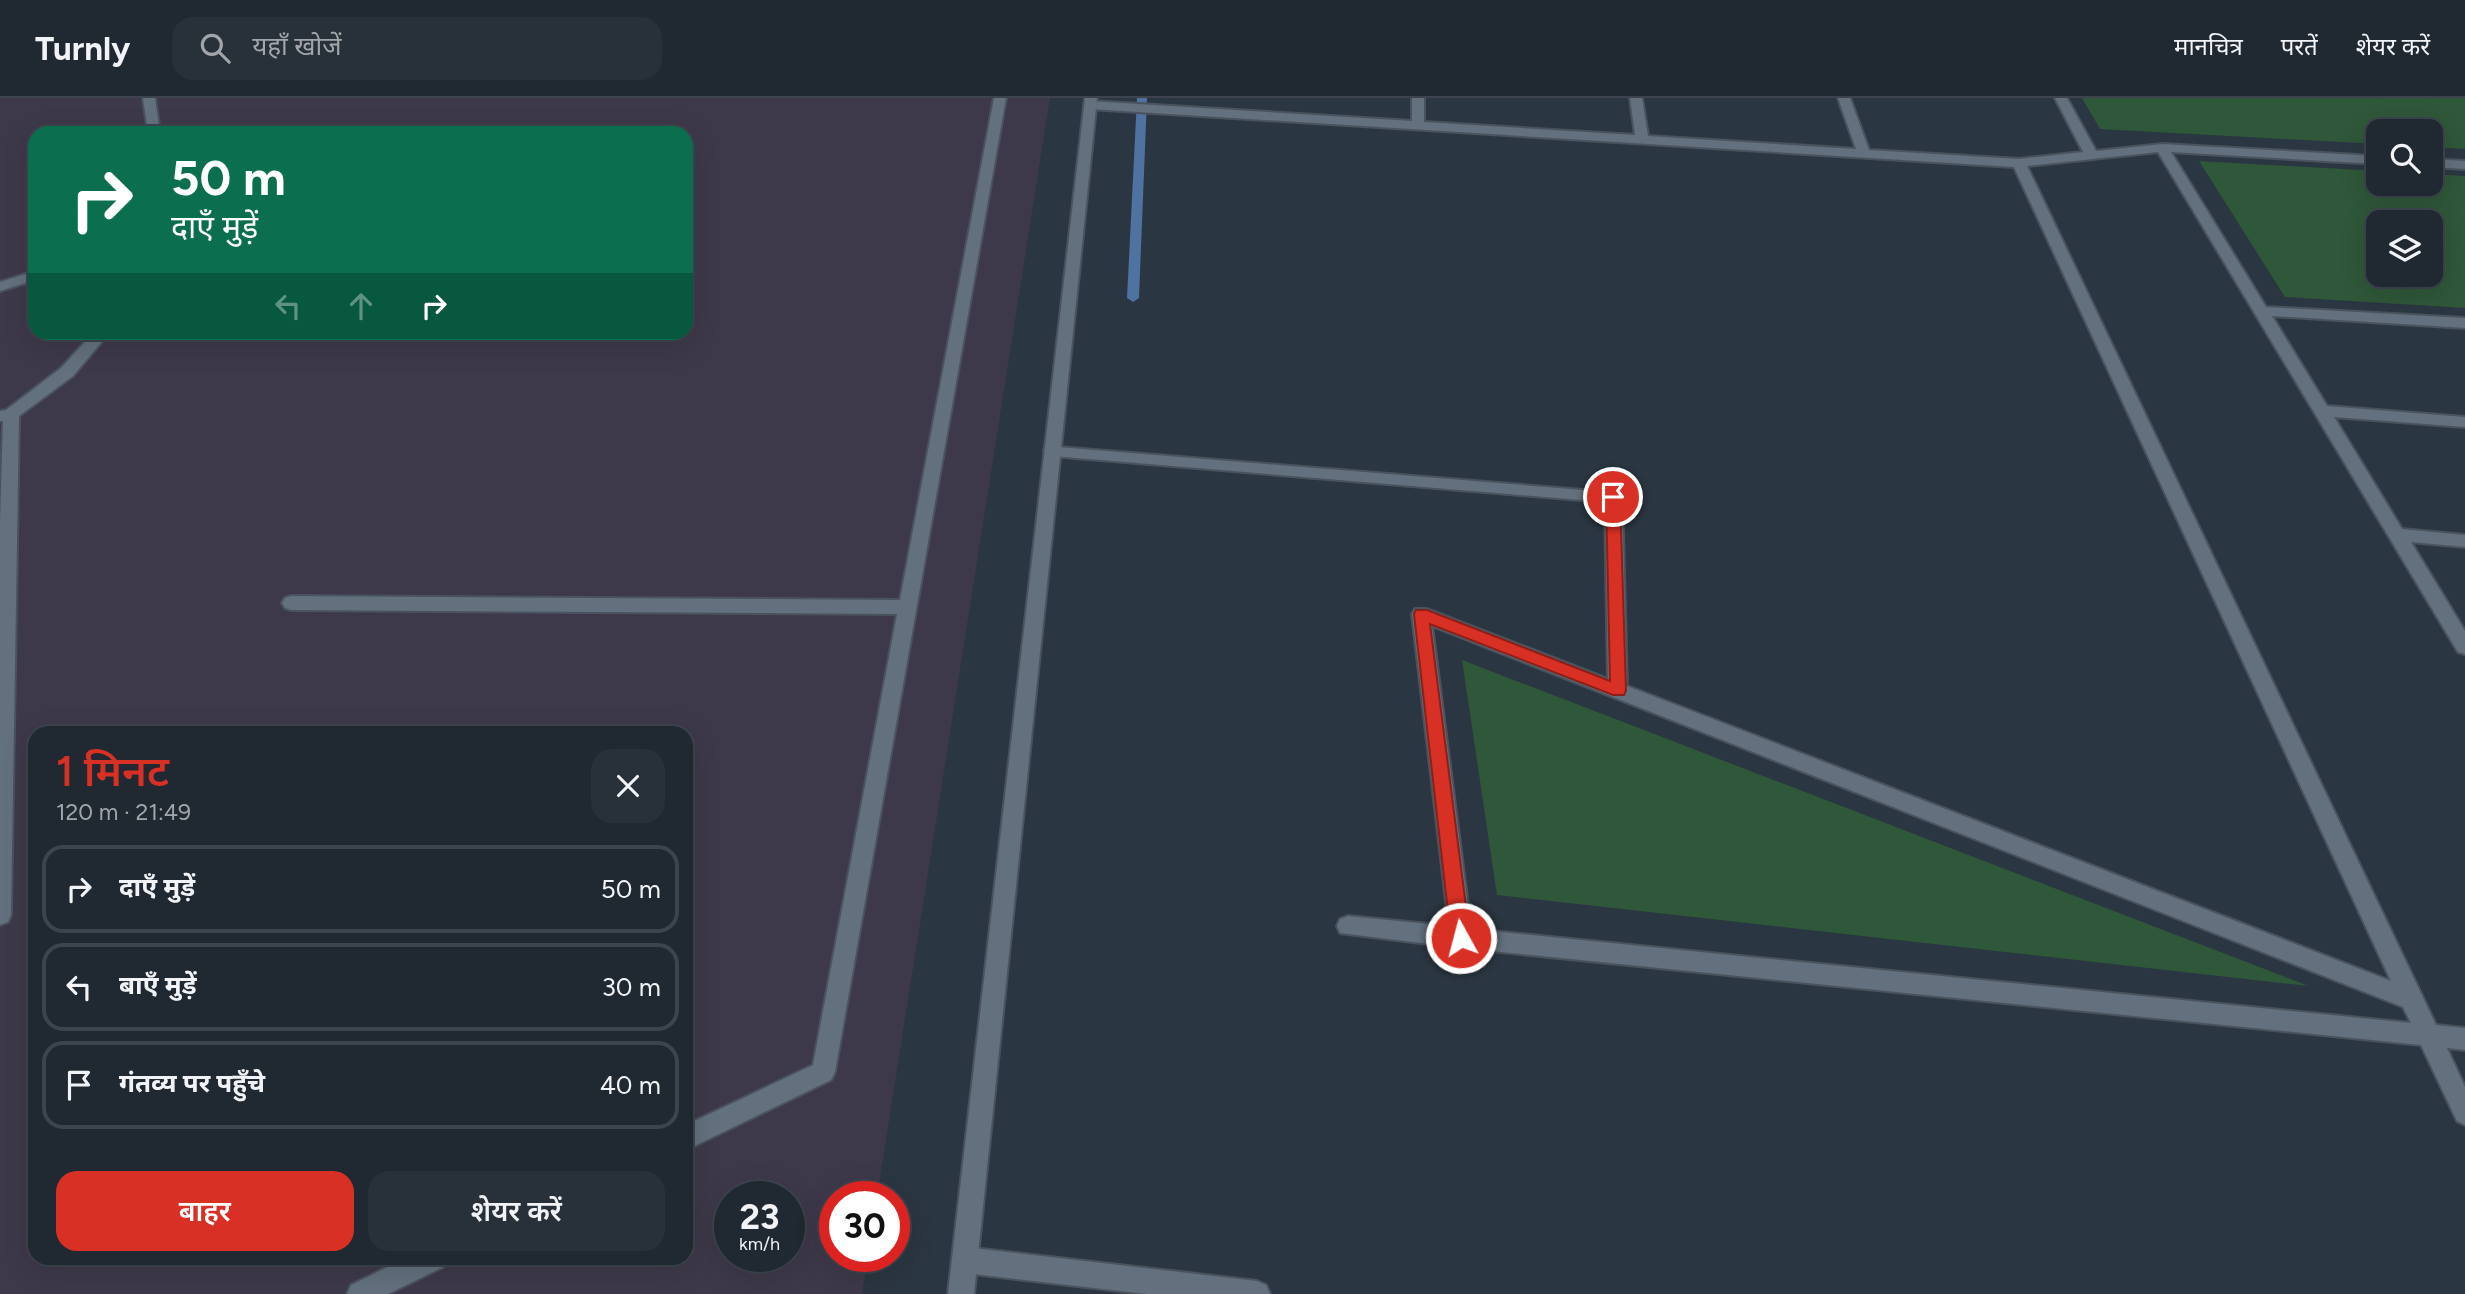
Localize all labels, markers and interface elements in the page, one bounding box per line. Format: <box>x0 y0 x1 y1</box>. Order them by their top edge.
search box <box>172 17 662 80</box>
text: Turnly <box>35 29 130 68</box>
icon: search <box>196 29 234 67</box>
text: यहाँ खोजें <box>252 30 341 62</box>
text: मानचित्र <box>2174 32 2243 61</box>
text: परतें <box>2281 32 2318 61</box>
text: शेयर करें <box>2356 32 2430 61</box>
map controls <box>2366 119 2443 287</box>
button: search <box>2366 119 2443 196</box>
text: 50 m <box>171 148 286 207</box>
icon: right <box>56 154 147 245</box>
text: दाएँ मुड़ें <box>171 208 258 246</box>
button: layers <box>2366 210 2443 287</box>
icon: left <box>269 287 307 325</box>
icon: ahead <box>342 287 380 325</box>
icon: right <box>415 287 453 325</box>
pin <box>1583 467 1643 527</box>
icon: arrive <box>1594 478 1632 516</box>
text: 1 मिनट <box>56 746 169 797</box>
button: close <box>591 749 665 823</box>
text: 120 m · 21:49 <box>56 798 191 826</box>
icon: right <box>60 870 98 908</box>
text: दाएँ मुड़ें <box>119 871 195 903</box>
text: 50 m <box>601 873 661 905</box>
position arrow <box>1424 901 1498 975</box>
icon: left <box>60 968 98 1006</box>
text: बाएँ मुड़ें <box>119 969 196 1001</box>
text: 30 m <box>602 971 661 1003</box>
icon: arrive <box>60 1066 98 1104</box>
text: गंतव्य पर पहुँचे <box>119 1067 265 1099</box>
text: 40 m <box>600 1069 661 1101</box>
button: बाहर <box>56 1171 354 1251</box>
button: शेयर करें <box>368 1171 665 1251</box>
speed limit sign: 30 <box>819 1181 910 1272</box>
text: 23 <box>740 1196 779 1238</box>
text: km/h <box>739 1233 780 1255</box>

